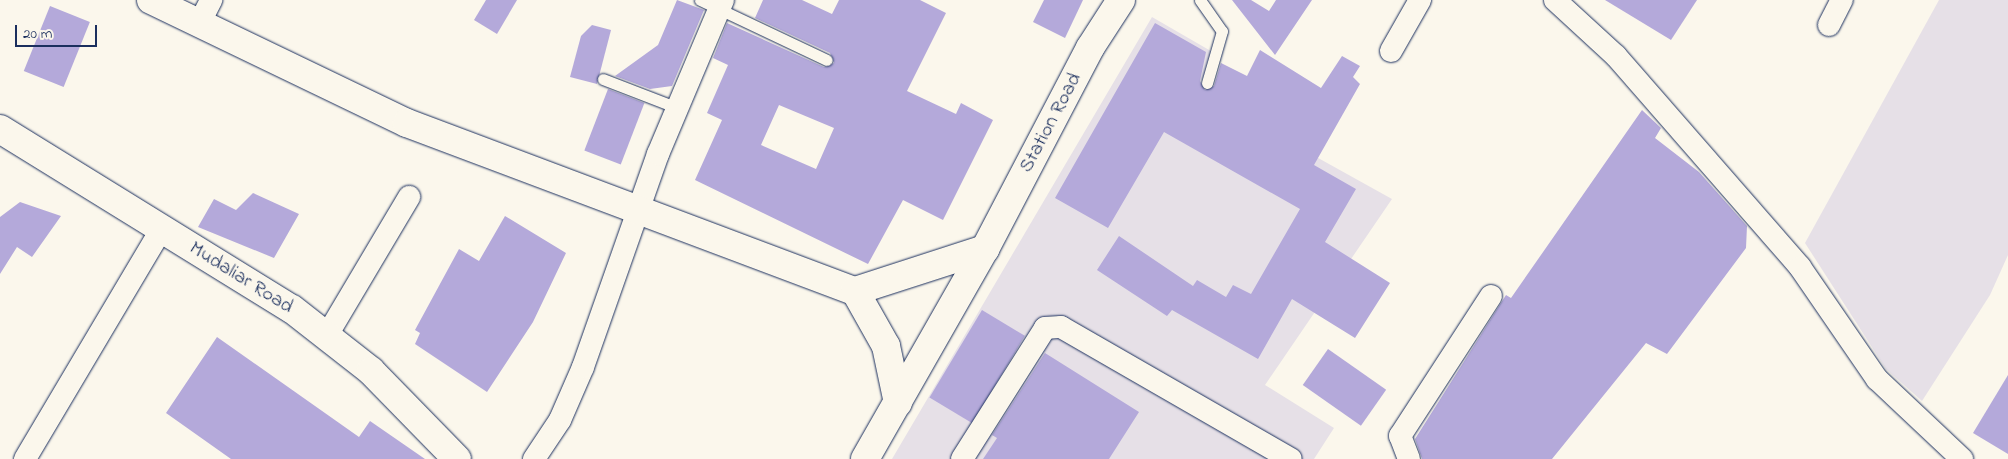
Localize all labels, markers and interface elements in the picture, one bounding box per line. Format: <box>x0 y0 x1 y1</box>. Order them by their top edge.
scale bar <box>18 15 100 47</box>
text: 20 m <box>23 23 52 45</box>
street label: Station Road <box>1015 69 1087 177</box>
street label: Mudaliar Road <box>185 237 297 319</box>

